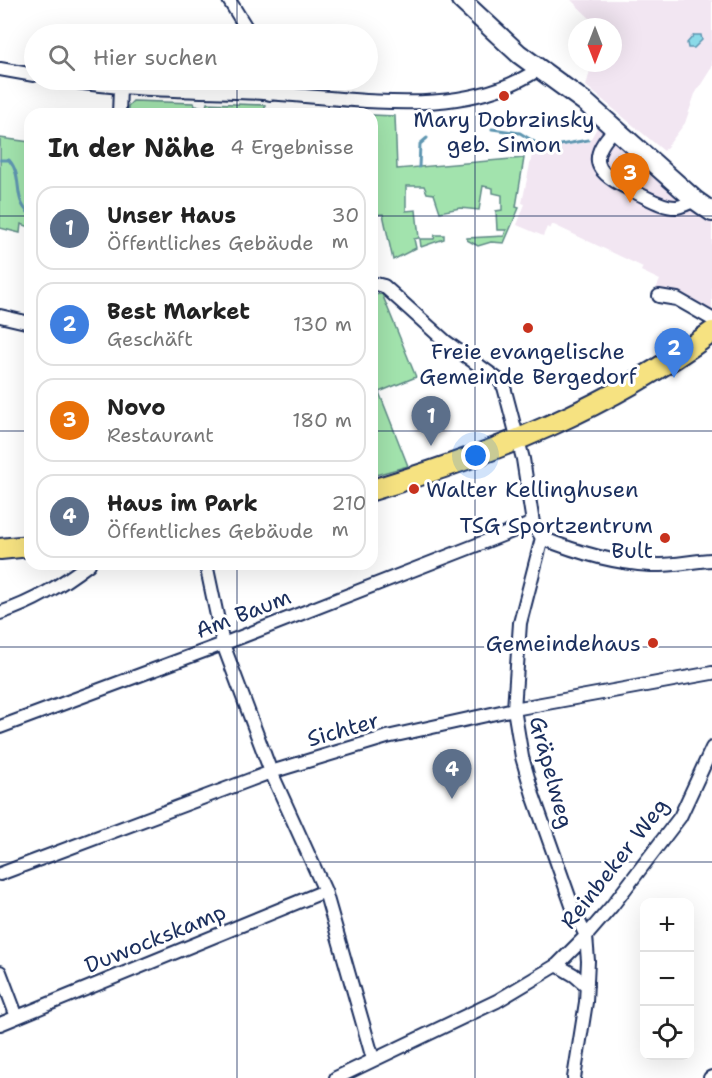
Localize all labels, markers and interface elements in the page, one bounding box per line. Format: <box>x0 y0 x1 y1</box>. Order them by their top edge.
north arrow <box>568 18 622 72</box>
search box <box>24 24 378 90</box>
icon: search <box>45 41 78 74</box>
text: Hier suchen <box>93 43 218 72</box>
marker: Mary Dobrzinsky geb. Simon <box>497 89 511 103</box>
place label: Mary Dobrzinsky geb. Simon <box>413 105 595 159</box>
text: In der Nähe <box>48 130 215 165</box>
text: 4 Ergebnisse <box>230 134 354 160</box>
pin: 3 <box>610 154 650 203</box>
text: Unser Haus <box>107 201 236 230</box>
text: 30 m <box>332 202 359 254</box>
text: 1 <box>65 215 74 241</box>
text: Öffentliches Gebäude <box>107 230 314 256</box>
text: Best Market <box>107 297 250 326</box>
text: 2 <box>63 311 77 337</box>
text: 130 m <box>293 311 352 337</box>
marker: Freie evangelische Gemeinde Bergedorf <box>521 321 535 335</box>
text: Geschäft <box>107 326 193 352</box>
pin: 2 <box>654 328 694 378</box>
place label: Freie evangelische Gemeinde Bergedorf <box>419 337 638 391</box>
text: Novo <box>107 393 166 422</box>
pin: 1 <box>412 396 450 446</box>
text: 3 <box>63 407 77 433</box>
text: 180 m <box>292 407 352 433</box>
text: Restaurant <box>107 422 214 448</box>
your location <box>461 441 490 470</box>
place label: Walter Kellinghusen <box>426 475 638 504</box>
marker: Walter Kellinghusen <box>407 482 421 496</box>
text: Haus im Park <box>107 489 258 518</box>
text: 210 m <box>332 490 366 542</box>
text: 4 <box>63 503 77 529</box>
place label: TSG Sportzentrum Bult <box>460 511 653 565</box>
text: Öffentliches Gebäude <box>107 518 314 544</box>
marker: TSG Sportzentrum Bult <box>658 531 672 545</box>
street label: Am Baum <box>191 582 295 645</box>
place label: Gemeindehaus <box>486 629 641 658</box>
marker: Gemeindehaus <box>646 636 660 650</box>
street label: Sichter <box>304 705 382 754</box>
street label: Gräpelweg <box>523 713 580 831</box>
pin: 4 <box>432 750 472 799</box>
street label: Reinbeker Weg <box>554 792 675 935</box>
street label: Duwockskamp <box>80 897 230 980</box>
map controls <box>640 898 694 1060</box>
button: + <box>640 898 694 952</box>
button: − <box>640 952 694 1006</box>
button: locate <box>640 1006 694 1060</box>

